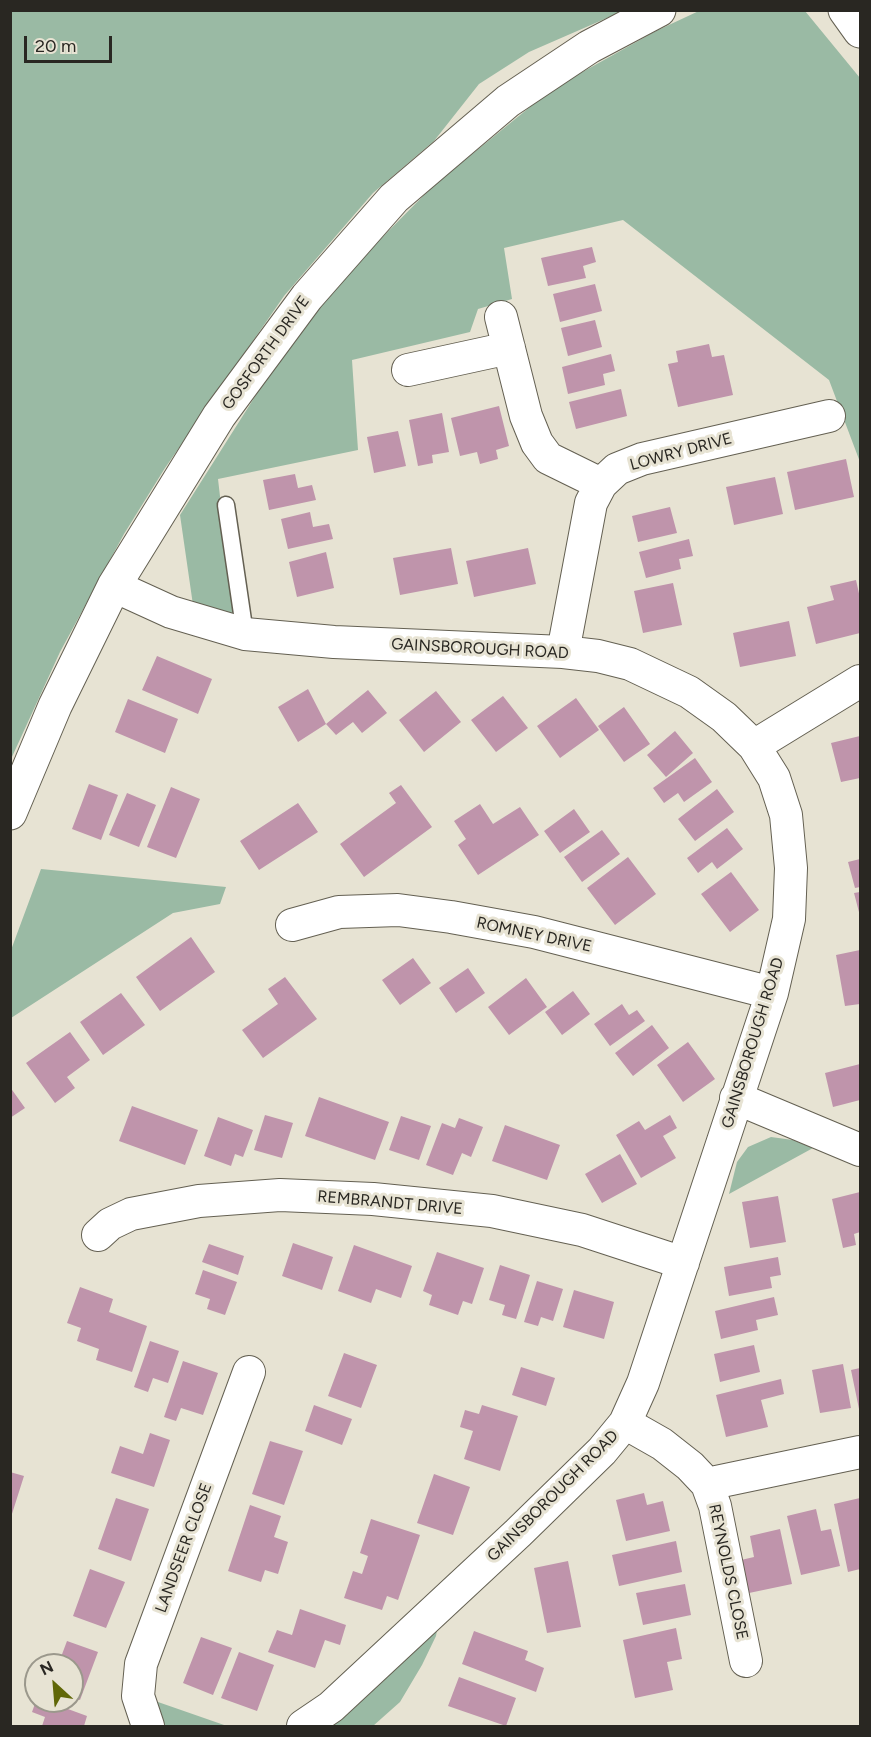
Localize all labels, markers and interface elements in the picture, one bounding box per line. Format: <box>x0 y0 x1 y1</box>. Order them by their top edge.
scale bar <box>27 24 116 62</box>
text: 20 m <box>35 35 76 57</box>
street label: GOSFORTH DRIVE <box>218 292 314 414</box>
street label: LOWRY DRIVE <box>628 429 734 475</box>
street label: GAINSBOROUGH ROAD <box>391 635 569 663</box>
street label: ROMNEY DRIVE <box>475 913 593 957</box>
street label: GAINSBOROUGH ROAD <box>718 955 788 1131</box>
street label: REMBRANDT DRIVE <box>317 1187 463 1219</box>
street label: GAINSBOROUGH ROAD <box>483 1426 623 1566</box>
street label: LANDSEER CLOSE <box>152 1481 216 1615</box>
street label: REYNOLDS CLOSE <box>704 1502 752 1642</box>
north arrow <box>24 1653 84 1713</box>
text: N <box>37 1657 56 1679</box>

